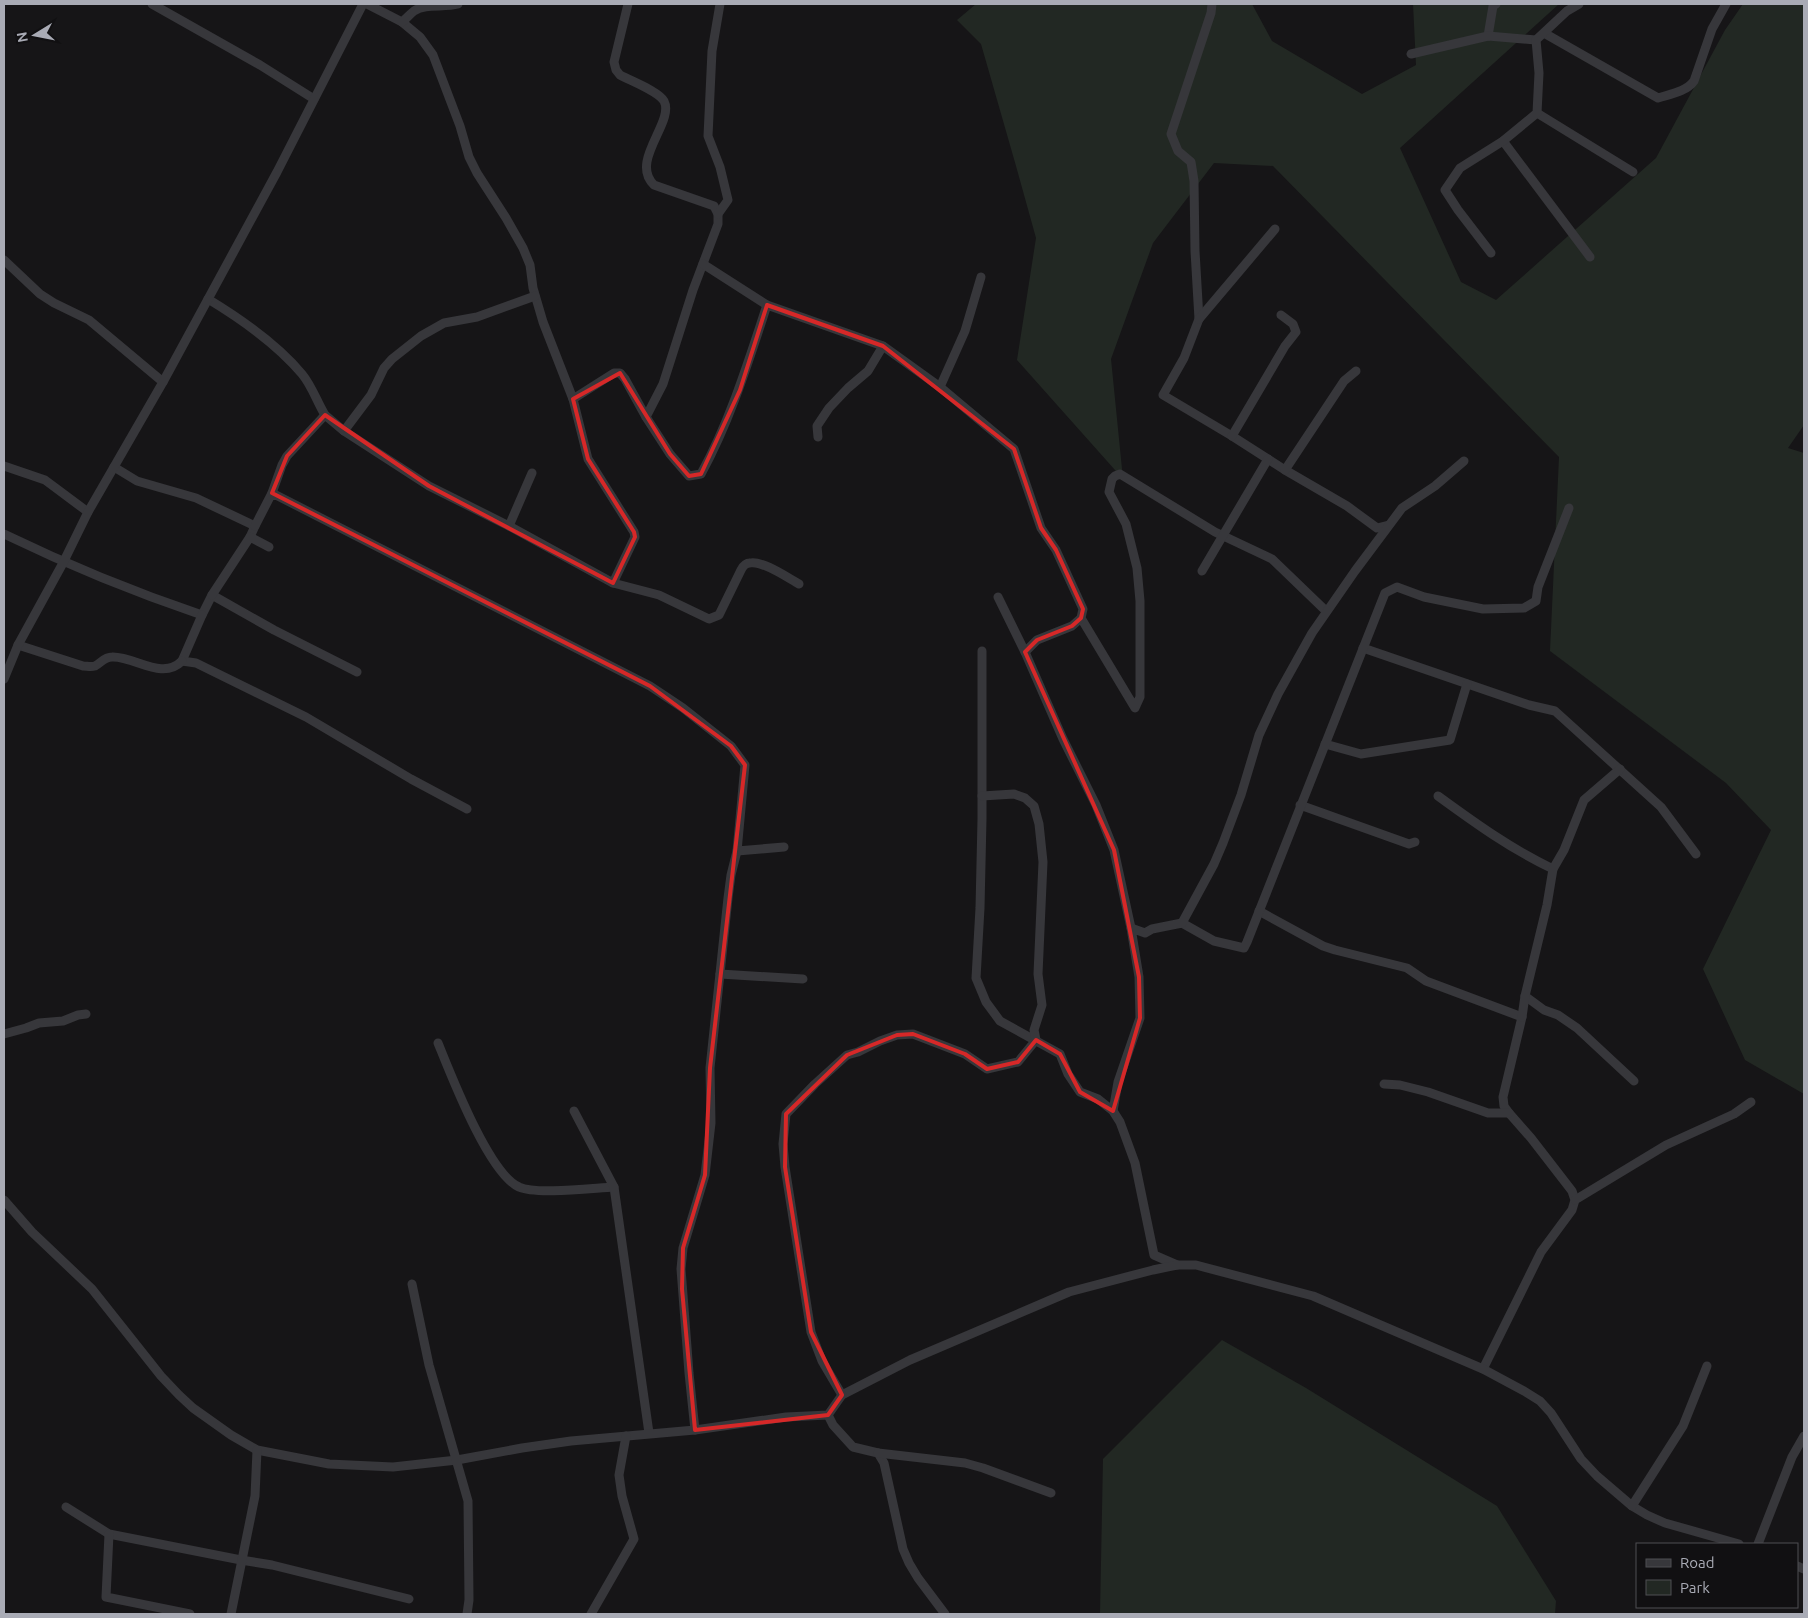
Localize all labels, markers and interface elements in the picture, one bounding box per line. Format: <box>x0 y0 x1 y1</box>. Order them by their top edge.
north arrow <box>10 10 60 60</box>
text: N <box>13 31 31 44</box>
legend <box>1636 1543 1798 1608</box>
text: Road <box>1680 1554 1715 1571</box>
text: Park <box>1680 1579 1710 1596</box>

